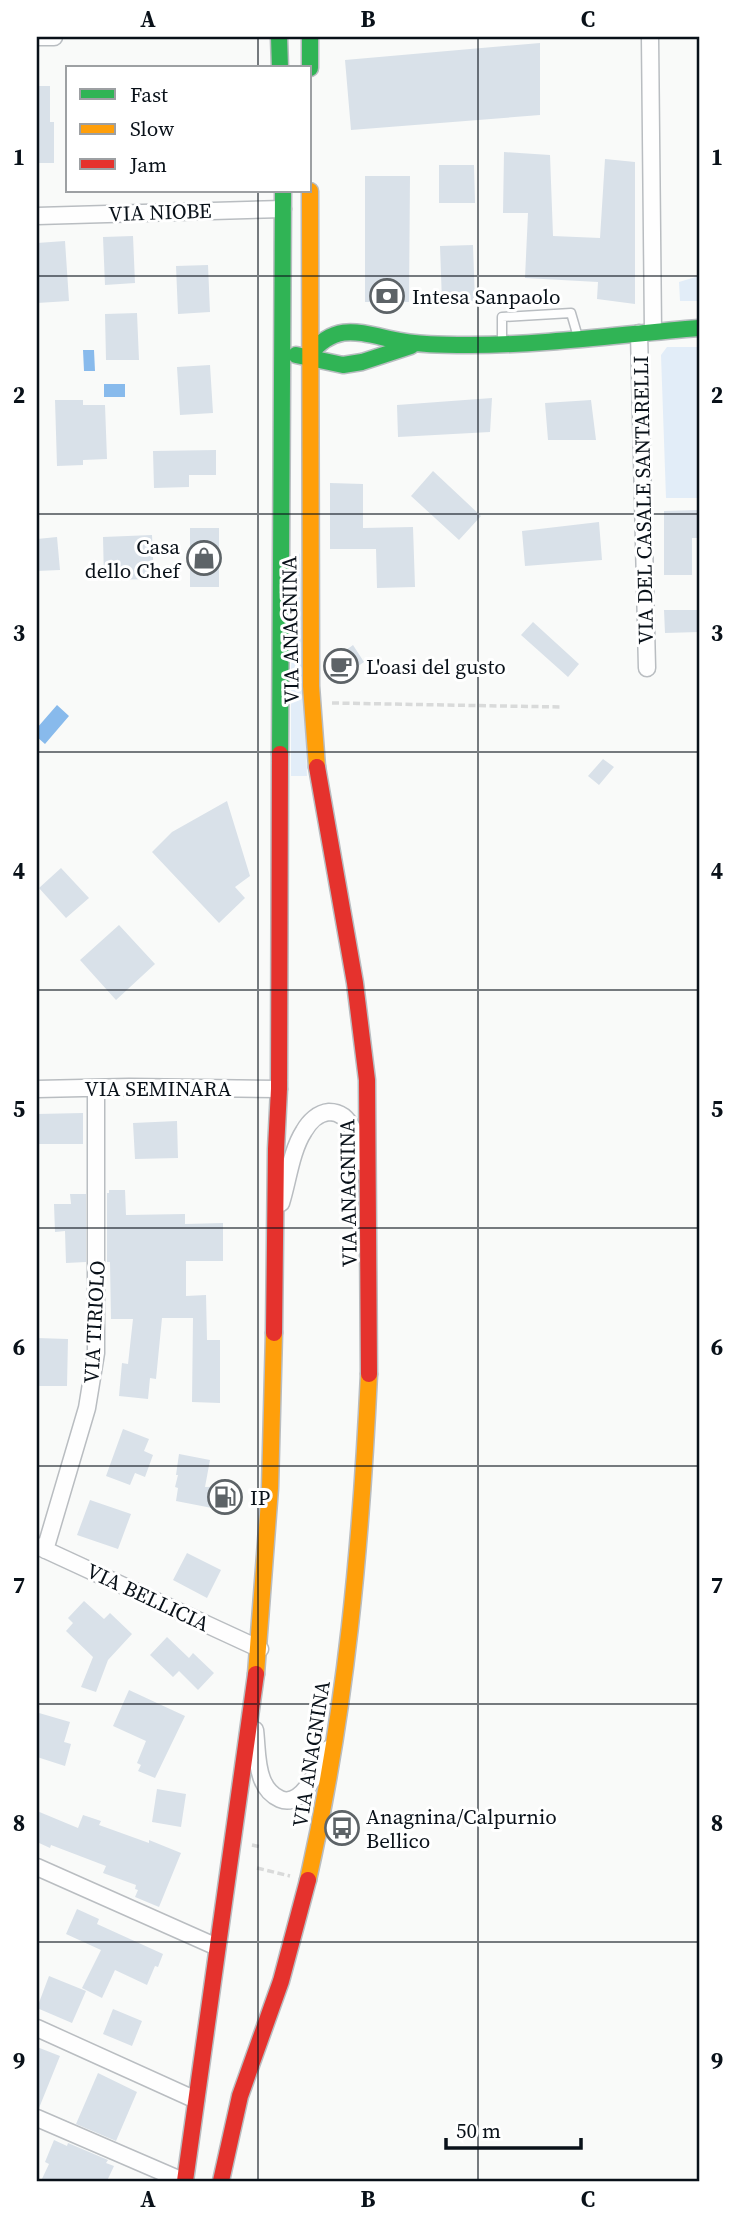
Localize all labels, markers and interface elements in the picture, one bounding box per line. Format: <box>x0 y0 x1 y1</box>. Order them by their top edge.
text: A <box>140 3 156 35</box>
text: B <box>361 3 376 35</box>
text: C <box>581 3 595 35</box>
legend <box>66 66 312 192</box>
text: Fast <box>130 80 168 109</box>
text: Slow <box>130 114 174 143</box>
text: 1 <box>13 141 25 173</box>
text: 1 <box>711 141 723 173</box>
text: Jam <box>129 150 167 179</box>
street label: VIA NIOBE <box>108 196 212 228</box>
bank icon: Intesa Sanpaolo <box>368 277 406 315</box>
place label: Intesa Sanpaolo <box>412 282 560 311</box>
street label: VIA DEL CASALE SANTARELLI <box>626 355 660 645</box>
text: 2 <box>13 379 25 411</box>
text: 2 <box>711 379 723 411</box>
place label: Casa dello Chef <box>85 532 182 585</box>
shop icon: Casa dello Chef <box>185 539 223 577</box>
street label: VIA ANAGNINA <box>274 556 306 704</box>
text: 3 <box>13 617 25 649</box>
text: 3 <box>711 617 723 649</box>
cafe icon: L'oasi del gusto <box>322 647 360 685</box>
place label: L'oasi del gusto <box>366 652 506 681</box>
text: 4 <box>13 855 25 887</box>
text: 4 <box>711 855 723 887</box>
street label: VIA SEMINARA <box>85 1074 231 1103</box>
text: 5 <box>13 1093 25 1125</box>
text: 5 <box>711 1093 723 1125</box>
street label: VIA ANAGNINA <box>332 1119 364 1267</box>
street label: VIA TIRIOLO <box>76 1260 112 1384</box>
text: 6 <box>13 1331 25 1363</box>
text: 6 <box>711 1331 723 1363</box>
fuel station icon: IP <box>206 1478 244 1516</box>
place label: IP <box>250 1483 270 1512</box>
street label: VIA BELLICIA <box>82 1556 214 1638</box>
text: 7 <box>13 1569 25 1601</box>
text: 7 <box>711 1569 723 1601</box>
street label: VIA ANAGNINA <box>285 1679 337 1829</box>
place label: Anagnina/Calpurnio Bellico <box>366 1802 557 1855</box>
text: 8 <box>13 1807 25 1839</box>
text: 8 <box>711 1807 723 1839</box>
bus stop icon: Anagnina/Calpurnio Bellico <box>323 1809 361 1847</box>
text: 9 <box>13 2045 25 2077</box>
text: 9 <box>711 2045 723 2077</box>
scale bar <box>446 2106 580 2150</box>
text: 50 m <box>456 2116 501 2145</box>
text: A <box>140 2183 156 2215</box>
text: B <box>361 2183 376 2215</box>
text: C <box>581 2183 595 2215</box>

